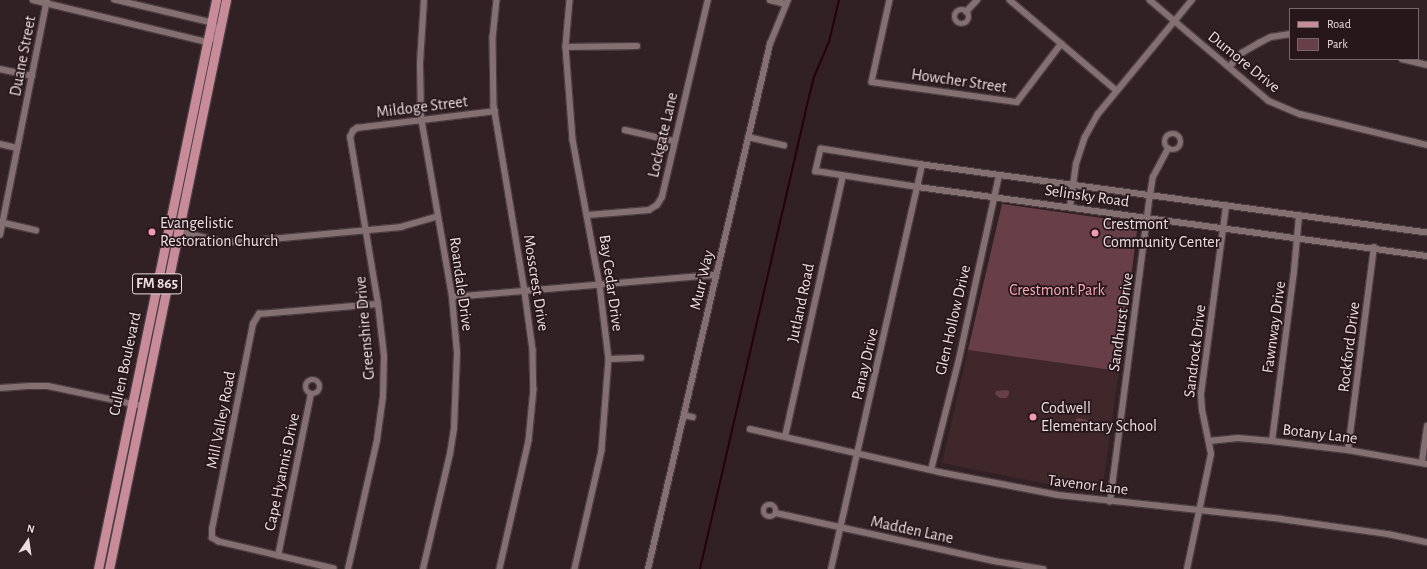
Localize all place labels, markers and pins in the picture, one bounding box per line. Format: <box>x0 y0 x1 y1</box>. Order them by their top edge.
place label: Evangelistic Restoration Church <box>160 213 278 251</box>
place label: Crestmont Community Center <box>1103 214 1220 252</box>
marker: Evangelistic Restoration Church <box>147 227 157 237</box>
marker: Crestmont Community Center <box>1090 228 1100 238</box>
place label: Codwell Elementary School <box>1041 398 1157 436</box>
marker: Codwell Elementary School <box>1028 412 1038 422</box>

